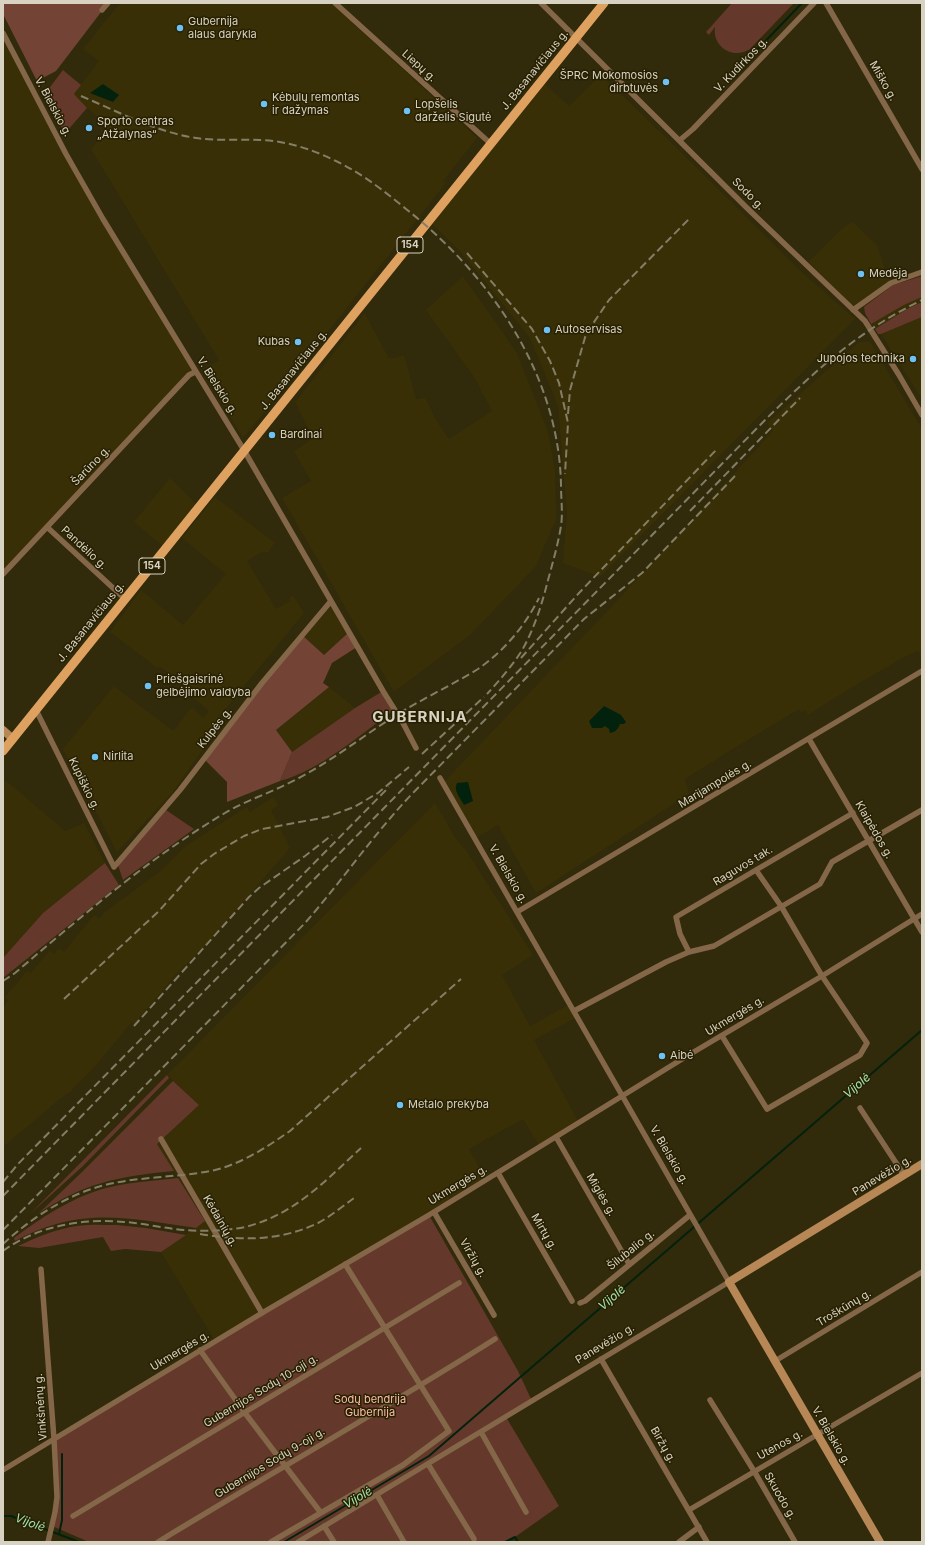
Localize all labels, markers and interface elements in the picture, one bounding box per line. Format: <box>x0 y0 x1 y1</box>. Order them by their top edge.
place label: Gubernija alaus darykla <box>188 15 257 41</box>
marker: Gubernija alaus darykla <box>175 23 185 33</box>
street label: J. Basanavičiaus g. <box>499 27 571 113</box>
street label: V. Kudirkos g. <box>712 35 770 95</box>
street label: Liepų g. <box>399 47 439 85</box>
street label: Miško g. <box>866 59 900 103</box>
place label: ŠPRC Mokomosios dirbtuvės <box>560 69 658 95</box>
street label: V. Bielskio g. <box>32 75 74 139</box>
marker: ŠPRC Mokomosios dirbtuvės <box>661 77 671 87</box>
place label: Kėbulų remontas ir dažymas <box>272 91 360 117</box>
place label: Lopšelis darželis Sigutė <box>415 98 491 124</box>
marker: Kėbulų remontas ir dažymas <box>259 99 269 109</box>
marker: Lopšelis darželis Sigutė <box>402 106 412 116</box>
place label: Sporto centras „Atžalynas“ <box>97 115 174 141</box>
marker: Sporto centras „Atžalynas“ <box>84 123 94 133</box>
street label: Sodo g. <box>729 175 767 213</box>
road number: 154 <box>397 237 423 253</box>
place label: Medėja <box>869 267 907 281</box>
marker: Medėja <box>856 269 866 279</box>
place label: Autoservisas <box>555 323 622 337</box>
marker: Autoservisas <box>542 325 552 335</box>
street label: J. Basanavičiaus g. <box>258 327 330 413</box>
place label: Kubas <box>258 335 290 349</box>
marker: Kubas <box>293 337 303 347</box>
place label: Jupojos technika <box>817 352 905 366</box>
marker: Jupojos technika <box>908 354 918 364</box>
street label: V. Bielskio g. <box>194 355 240 417</box>
place label: Bardinai <box>280 428 322 442</box>
marker: Bardinai <box>267 430 277 440</box>
street label: Šarūno g. <box>69 443 113 489</box>
street label: Pandėlio g. <box>58 523 110 573</box>
road number: 154 <box>139 558 165 574</box>
street label: J. Basanavičiaus g. <box>55 579 127 665</box>
place label: Priešgaisrinė gelbėjimo valdyba <box>156 673 251 699</box>
marker: Priešgaisrinė gelbėjimo valdyba <box>143 681 153 691</box>
street label: Kulpės g. <box>195 705 235 751</box>
district label: GUBERNIJA <box>372 708 468 726</box>
place label: Nirlita <box>103 750 133 764</box>
marker: Nirlita <box>90 752 100 762</box>
street label: Kupiškio g. <box>66 755 102 813</box>
street label: Marijampolės g. <box>676 757 754 811</box>
street label: Klaipėdos g. <box>852 799 896 861</box>
street label: V. Bielskio g. <box>486 842 530 906</box>
street label: Raguvos tak. <box>711 843 775 889</box>
street label: Ukmergės g. <box>703 993 767 1039</box>
place label: Aibė <box>670 1049 693 1063</box>
marker: Aibė <box>657 1051 667 1061</box>
water label: Vijolė <box>841 1070 873 1102</box>
place label: Metalo prekyba <box>408 1098 489 1112</box>
marker: Metalo prekyba <box>395 1100 405 1110</box>
street label: V. Bielskio g. <box>647 1123 691 1187</box>
street label: Panevėžio g. <box>850 1153 914 1199</box>
street label: Ukmergės g. <box>426 1162 490 1208</box>
street label: Miglės g. <box>583 1171 619 1219</box>
street label: Kėdainių g. <box>200 1193 240 1249</box>
street label: Mirtų g. <box>528 1211 560 1253</box>
street label: Šilubalio g. <box>605 1227 657 1273</box>
street label: Viržių g. <box>457 1236 489 1280</box>
water label: Vijolė <box>596 1282 628 1314</box>
street label: Troškūnų g. <box>814 1287 874 1329</box>
street label: Panevėžio g. <box>573 1321 637 1367</box>
street label: Ukmergės g. <box>148 1328 212 1374</box>
street label: Gubernijos Sodų 10-oji g. <box>202 1352 320 1430</box>
street label: Vinkšnėnų g. <box>32 1373 50 1441</box>
park label: Sodų bendrija Gubernija <box>334 1393 406 1419</box>
street label: V. Bielskio g. <box>809 1404 853 1468</box>
street label: Gubernijos Sodų 9-oji g. <box>212 1425 328 1501</box>
street label: Biržų g. <box>647 1425 679 1465</box>
street label: Utenos g. <box>755 1427 805 1463</box>
street label: Skuodo g. <box>761 1470 799 1522</box>
water label: Vijolė <box>341 1484 375 1512</box>
water label: Vijolė <box>13 1511 47 1535</box>

